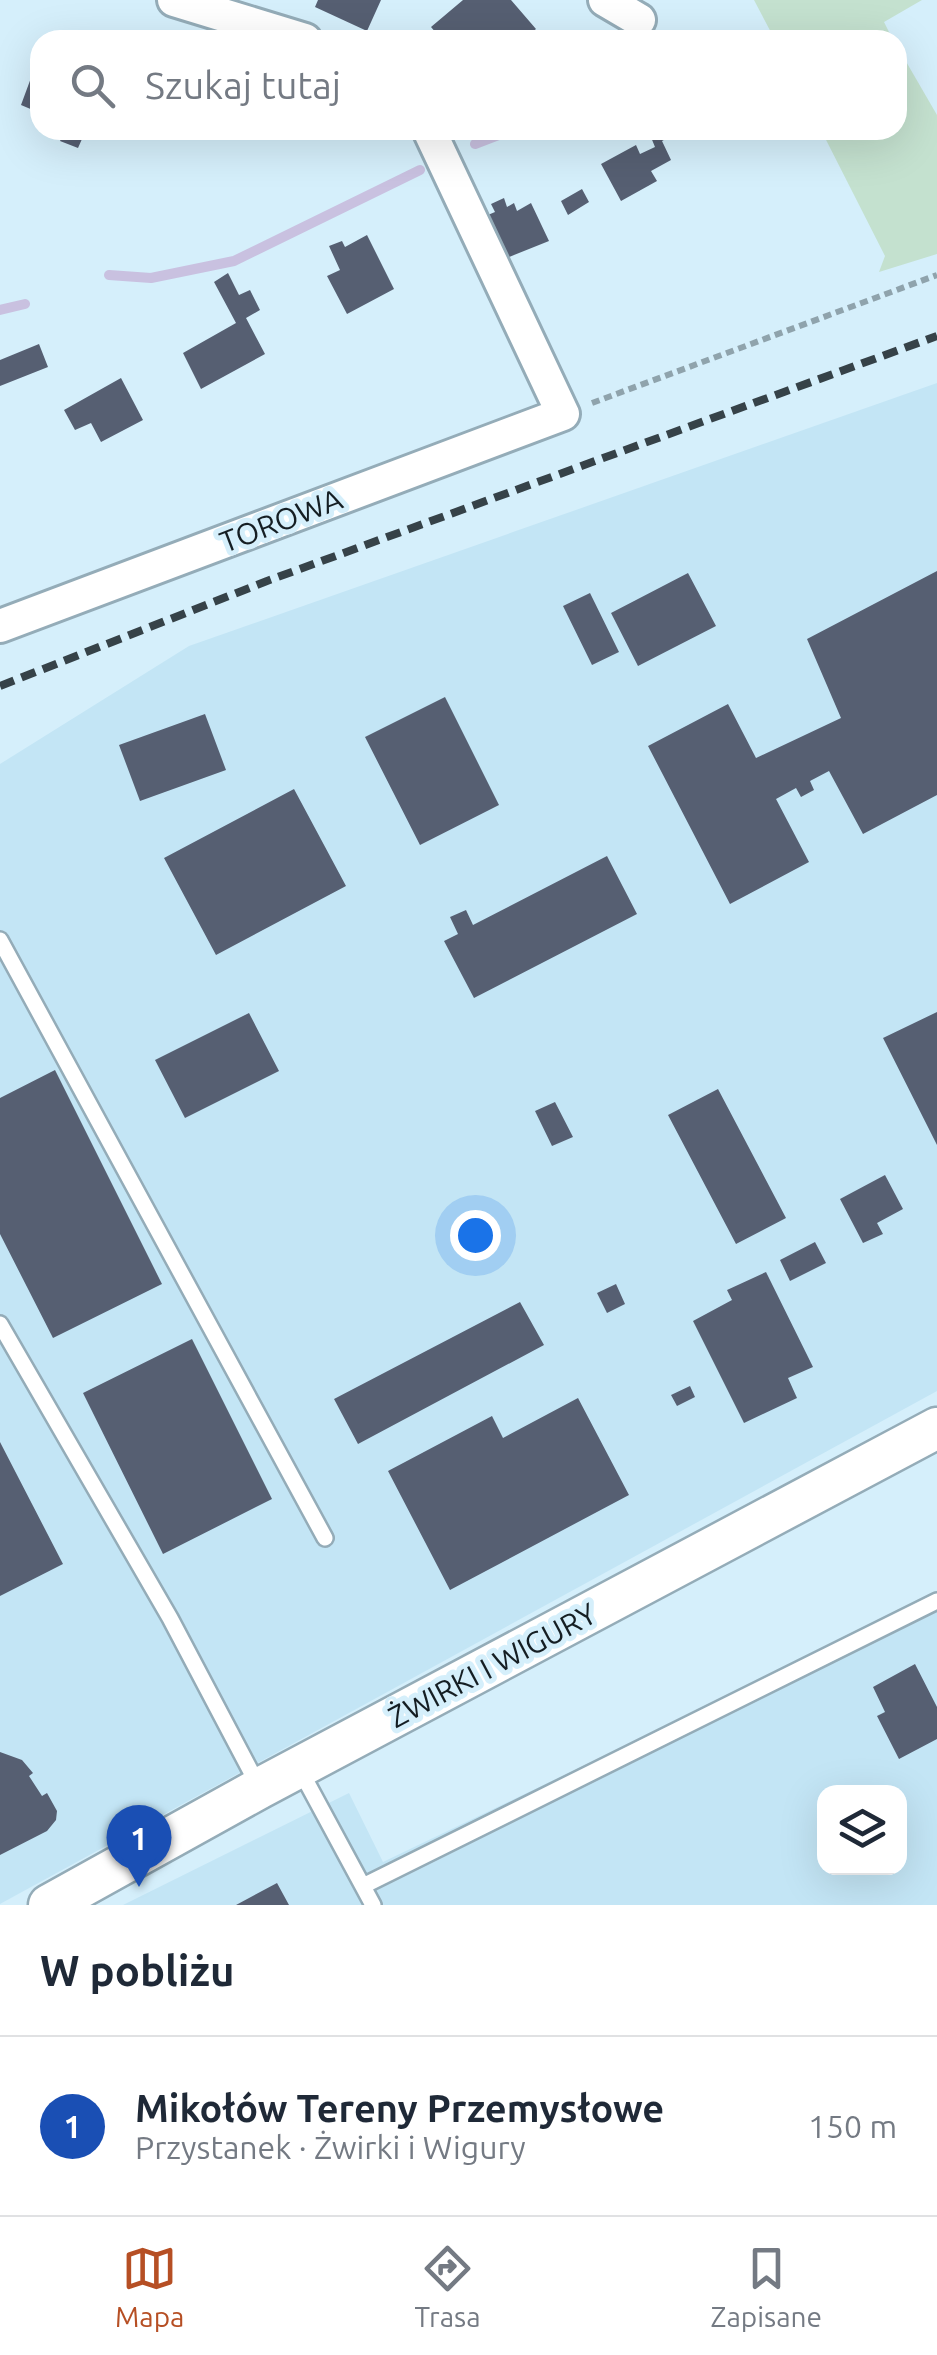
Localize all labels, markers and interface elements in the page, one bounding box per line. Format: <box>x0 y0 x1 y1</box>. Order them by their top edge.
search box <box>30 30 907 140</box>
icon: search <box>65 58 120 113</box>
text: Szukaj tutaj <box>145 64 341 106</box>
street label: TOROWA <box>215 481 347 559</box>
your location <box>450 1210 501 1261</box>
street label: ŻWIRKI I WIGURY <box>382 1596 602 1734</box>
map controls <box>817 1785 907 1875</box>
button: layers <box>817 1785 907 1875</box>
pin: 1 <box>106 1804 172 1887</box>
text: W pobliżu <box>40 1947 235 1994</box>
text: Mikołów Tereny Przemysłowe <box>135 2087 664 2129</box>
text: 1 <box>63 2108 82 2144</box>
text: 150 m <box>808 2108 897 2144</box>
text: Przystanek · Żwirki i Wigury <box>135 2129 526 2165</box>
tab: Mapa <box>115 2241 184 2332</box>
tab: Trasa <box>414 2241 481 2332</box>
tab: Zapisane <box>711 2241 822 2332</box>

